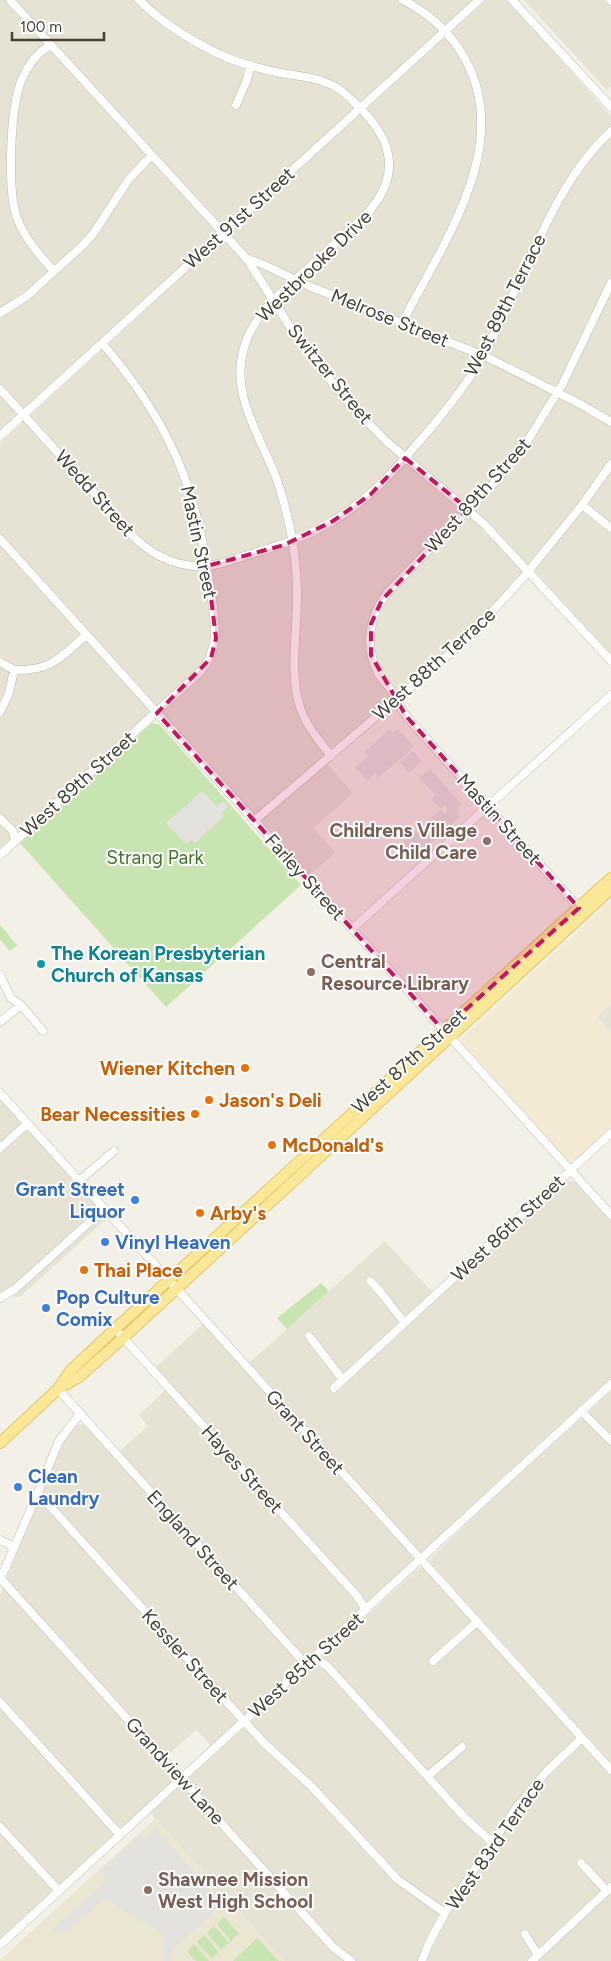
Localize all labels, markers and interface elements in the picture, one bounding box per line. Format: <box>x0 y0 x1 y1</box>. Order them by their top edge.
scale bar <box>12 10 105 42</box>
text: 100 m <box>20 18 62 36</box>
street label: West 91st Street <box>179 162 299 274</box>
street label: Westbrooke Drive <box>252 205 376 327</box>
street label: West 89th Terrace <box>459 230 551 380</box>
street label: Melrose Street <box>328 284 452 352</box>
street label: Switzer Street <box>283 319 377 429</box>
street label: West 89th Street <box>420 433 536 557</box>
street label: Wedd Street <box>50 445 140 541</box>
street label: Mastin Street <box>176 484 222 600</box>
street label: West 88th Terrace <box>368 603 500 725</box>
street label: West 89th Street <box>16 726 140 842</box>
street label: Mastin Street <box>452 769 546 869</box>
place label: Childrens Village Child Care <box>329 819 477 864</box>
street label: Farley Street <box>260 829 350 925</box>
marker: Childrens Village Child Care <box>481 835 493 847</box>
park label: Strang Park <box>106 846 205 869</box>
place label: The Korean Presbyterian Church of Kansas <box>51 942 265 987</box>
place label: Central Resource Library <box>321 950 469 995</box>
marker: The Korean Presbyterian Church of Kansas <box>35 958 47 970</box>
marker: Central Resource Library <box>305 966 317 978</box>
street label: West 87th Street <box>347 1004 471 1118</box>
place label: Wiener Kitchen <box>100 1057 235 1080</box>
marker: Wiener Kitchen <box>239 1062 251 1074</box>
place label: Jason's Deli <box>219 1089 322 1112</box>
marker: Jason's Deli <box>203 1094 215 1106</box>
place label: Bear Necessities <box>40 1103 185 1126</box>
marker: Bear Necessities <box>189 1108 201 1120</box>
place label: McDonald's <box>282 1134 384 1157</box>
marker: McDonald's <box>266 1139 278 1151</box>
street label: West 86th Street <box>447 1170 569 1286</box>
place label: Grant Street Liquor <box>16 1178 125 1223</box>
marker: Grant Street Liquor <box>129 1194 141 1206</box>
place label: Arby's <box>210 1202 266 1225</box>
marker: Arby's <box>194 1207 206 1219</box>
place label: Vinyl Heaven <box>115 1231 231 1254</box>
marker: Vinyl Heaven <box>99 1236 111 1248</box>
place label: Thai Place <box>94 1259 183 1282</box>
marker: Thai Place <box>78 1264 90 1276</box>
place label: Pop Culture Comix <box>56 1286 160 1331</box>
marker: Pop Culture Comix <box>40 1302 52 1314</box>
street label: Grant Street <box>261 1385 349 1479</box>
street label: Hayes Street <box>196 1420 288 1518</box>
place label: Clean Laundry <box>28 1465 99 1510</box>
marker: Clean Laundry <box>12 1481 24 1493</box>
street label: England Street <box>142 1485 244 1595</box>
street label: Kessler Street <box>137 1604 233 1708</box>
street label: West 85th Street <box>244 1607 368 1723</box>
street label: Grandview Lane <box>121 1712 229 1830</box>
street label: West 83rd Terrace <box>441 1774 549 1914</box>
place label: Shawnee Mission West High School <box>158 1868 313 1913</box>
marker: Shawnee Mission West High School <box>142 1884 154 1896</box>

